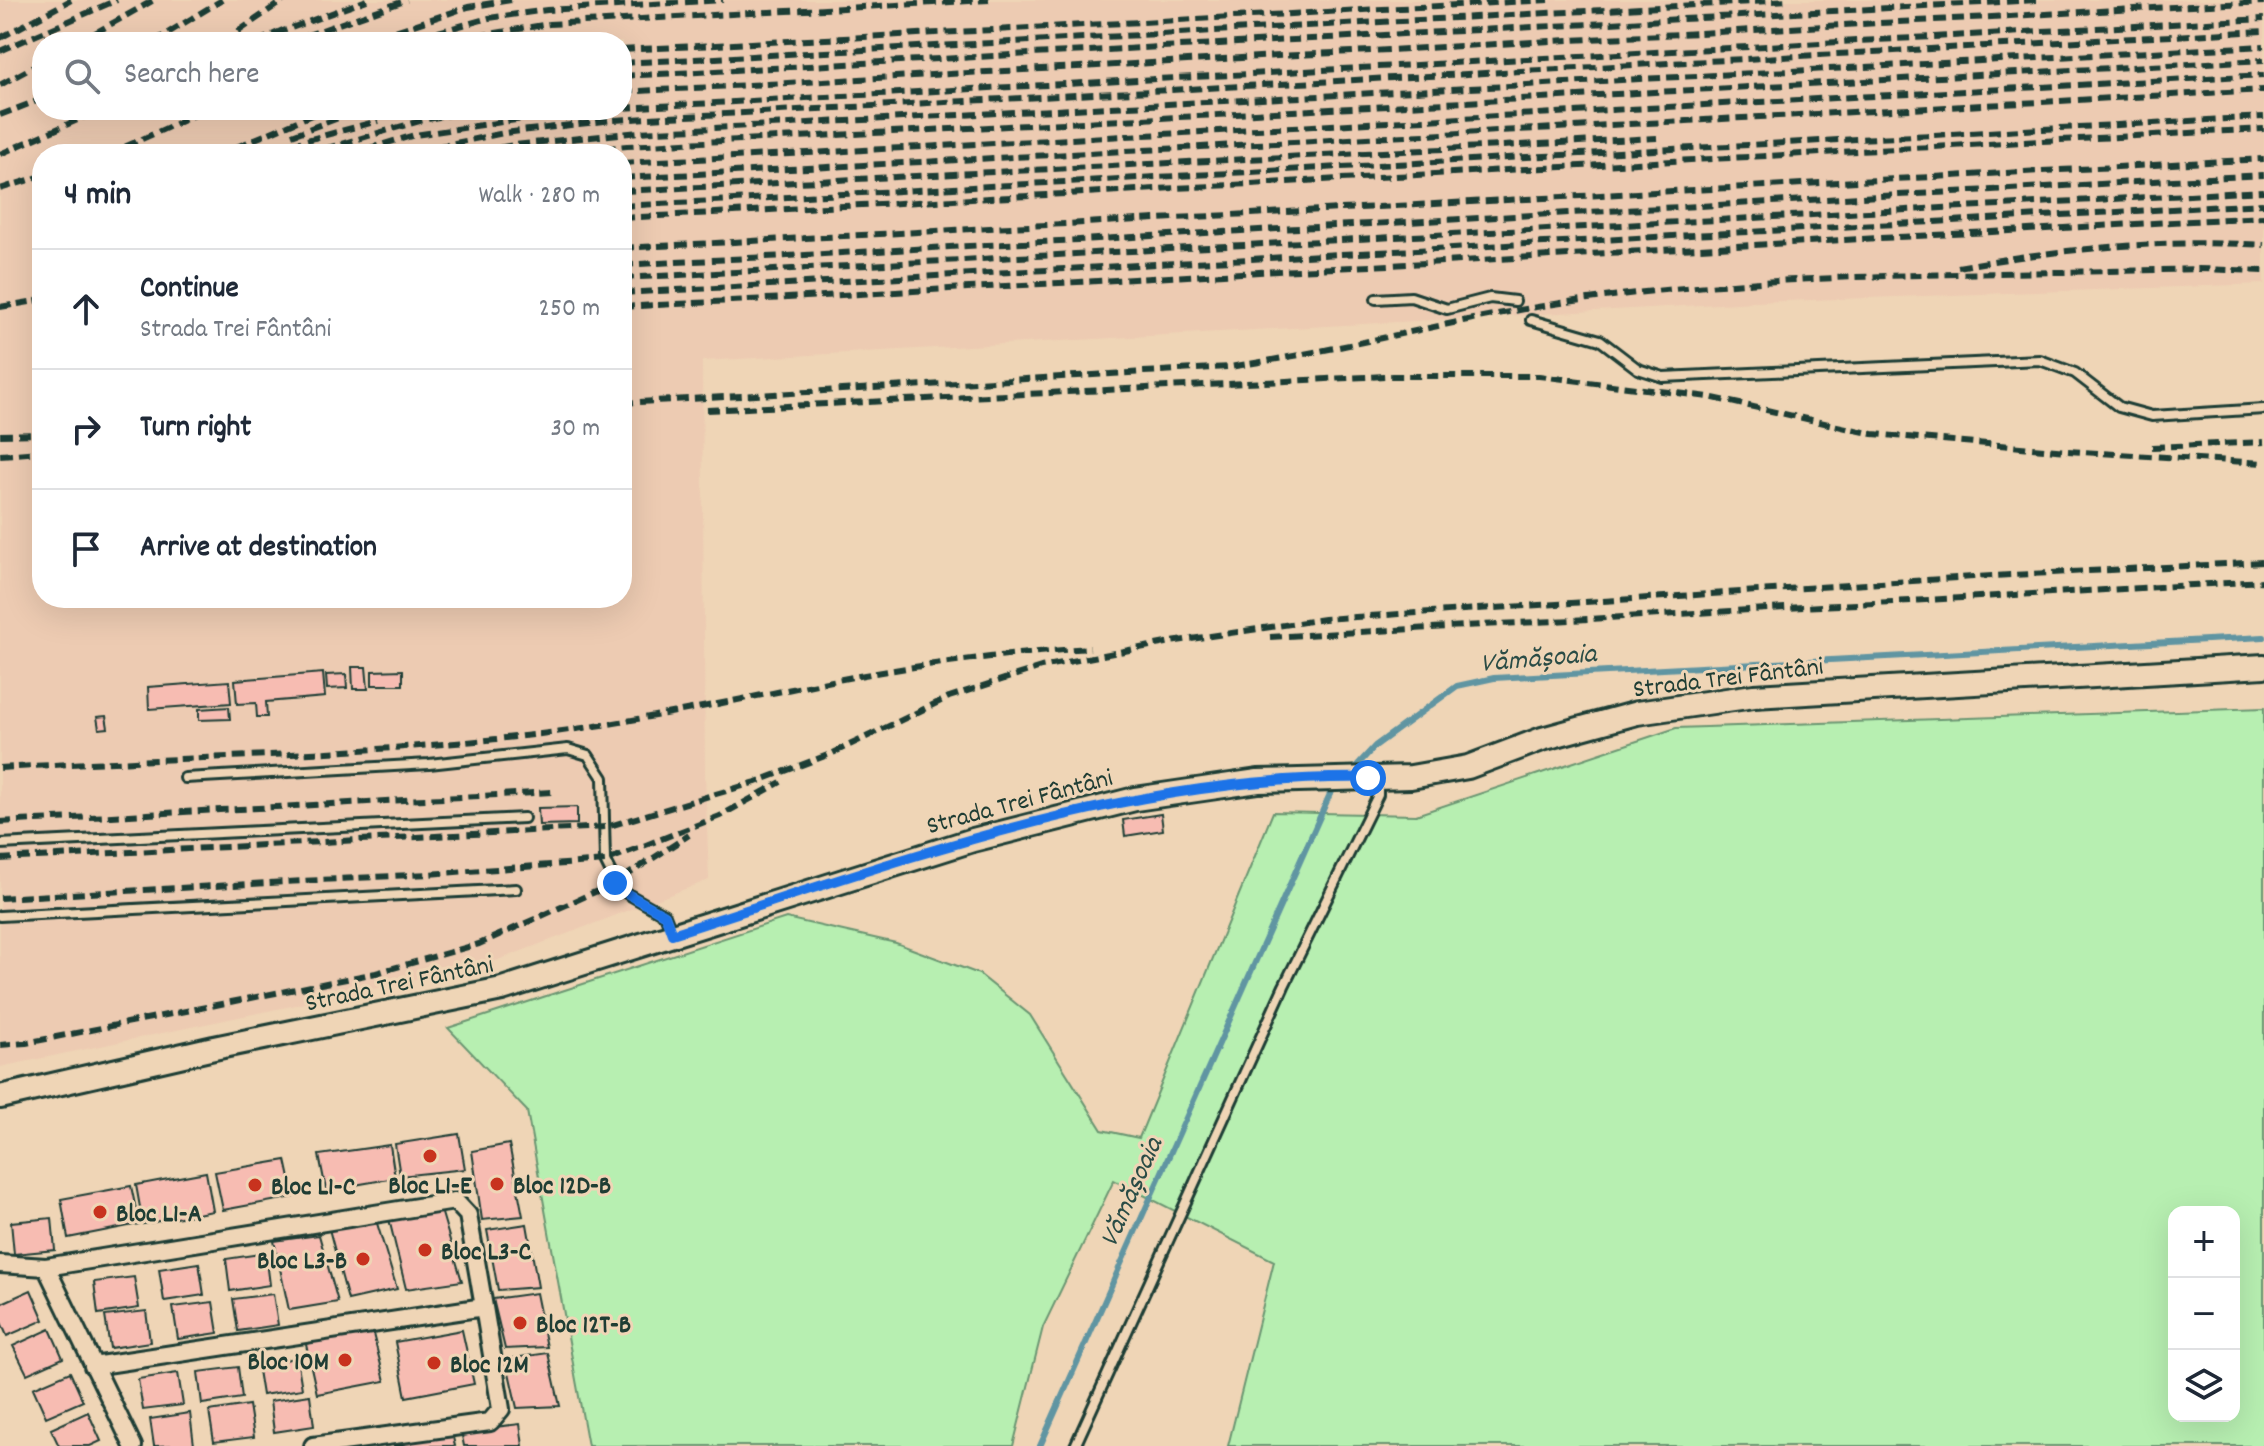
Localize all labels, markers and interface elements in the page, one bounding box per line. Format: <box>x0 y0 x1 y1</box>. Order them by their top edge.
search box <box>32 32 632 120</box>
icon: search <box>60 54 104 98</box>
text: Search here <box>124 55 260 98</box>
text: 4 min <box>64 172 131 221</box>
text: Walk · 280 m <box>478 178 600 215</box>
text: Continue <box>140 269 239 312</box>
icon: ahead <box>64 287 108 331</box>
text: 250 m <box>539 291 600 328</box>
text: Strada Trei Fântâni <box>140 312 331 349</box>
icon: right <box>64 407 108 451</box>
text: Turn right <box>140 408 251 451</box>
text: 30 m <box>550 411 600 448</box>
icon: arrive <box>64 527 108 571</box>
text: Arrive at destination <box>140 528 377 571</box>
water label: Vămășoaia <box>1479 636 1600 686</box>
street label: Strada Trei Fântâni <box>1631 649 1826 709</box>
route start <box>1350 760 1386 796</box>
street label: Strada Trei Fântâni <box>923 761 1117 846</box>
route end <box>597 865 633 901</box>
street label: Strada Trei Fântâni <box>302 947 497 1023</box>
water label: Vămășoaia <box>1092 1130 1176 1254</box>
marker: Bloc L1-E <box>421 1147 439 1165</box>
place label: Bloc L1-E <box>388 1169 472 1206</box>
place label: Bloc 12D-B <box>513 1169 611 1206</box>
place label: Bloc L1-C <box>271 1170 356 1207</box>
marker: Bloc 12D-B <box>488 1175 506 1193</box>
marker: Bloc L1-C <box>246 1176 264 1194</box>
place label: Bloc L1-A <box>116 1197 202 1234</box>
marker: Bloc L1-A <box>91 1203 109 1221</box>
map controls <box>2168 1206 2240 1422</box>
button: + <box>2168 1206 2240 1278</box>
place label: Bloc L3-C <box>441 1235 532 1272</box>
marker: Bloc L3-C <box>416 1241 434 1259</box>
place label: Bloc L3-B <box>257 1244 347 1281</box>
marker: Bloc L3-B <box>354 1250 372 1268</box>
button: − <box>2168 1278 2240 1350</box>
place label: Bloc 12T-B <box>536 1308 631 1345</box>
marker: Bloc 12T-B <box>511 1314 529 1332</box>
place label: Bloc 10M <box>247 1345 329 1382</box>
place label: Bloc 12M <box>450 1348 529 1385</box>
button: layers <box>2168 1350 2240 1422</box>
marker: Bloc 10M <box>336 1351 354 1369</box>
marker: Bloc 12M <box>425 1354 443 1372</box>

